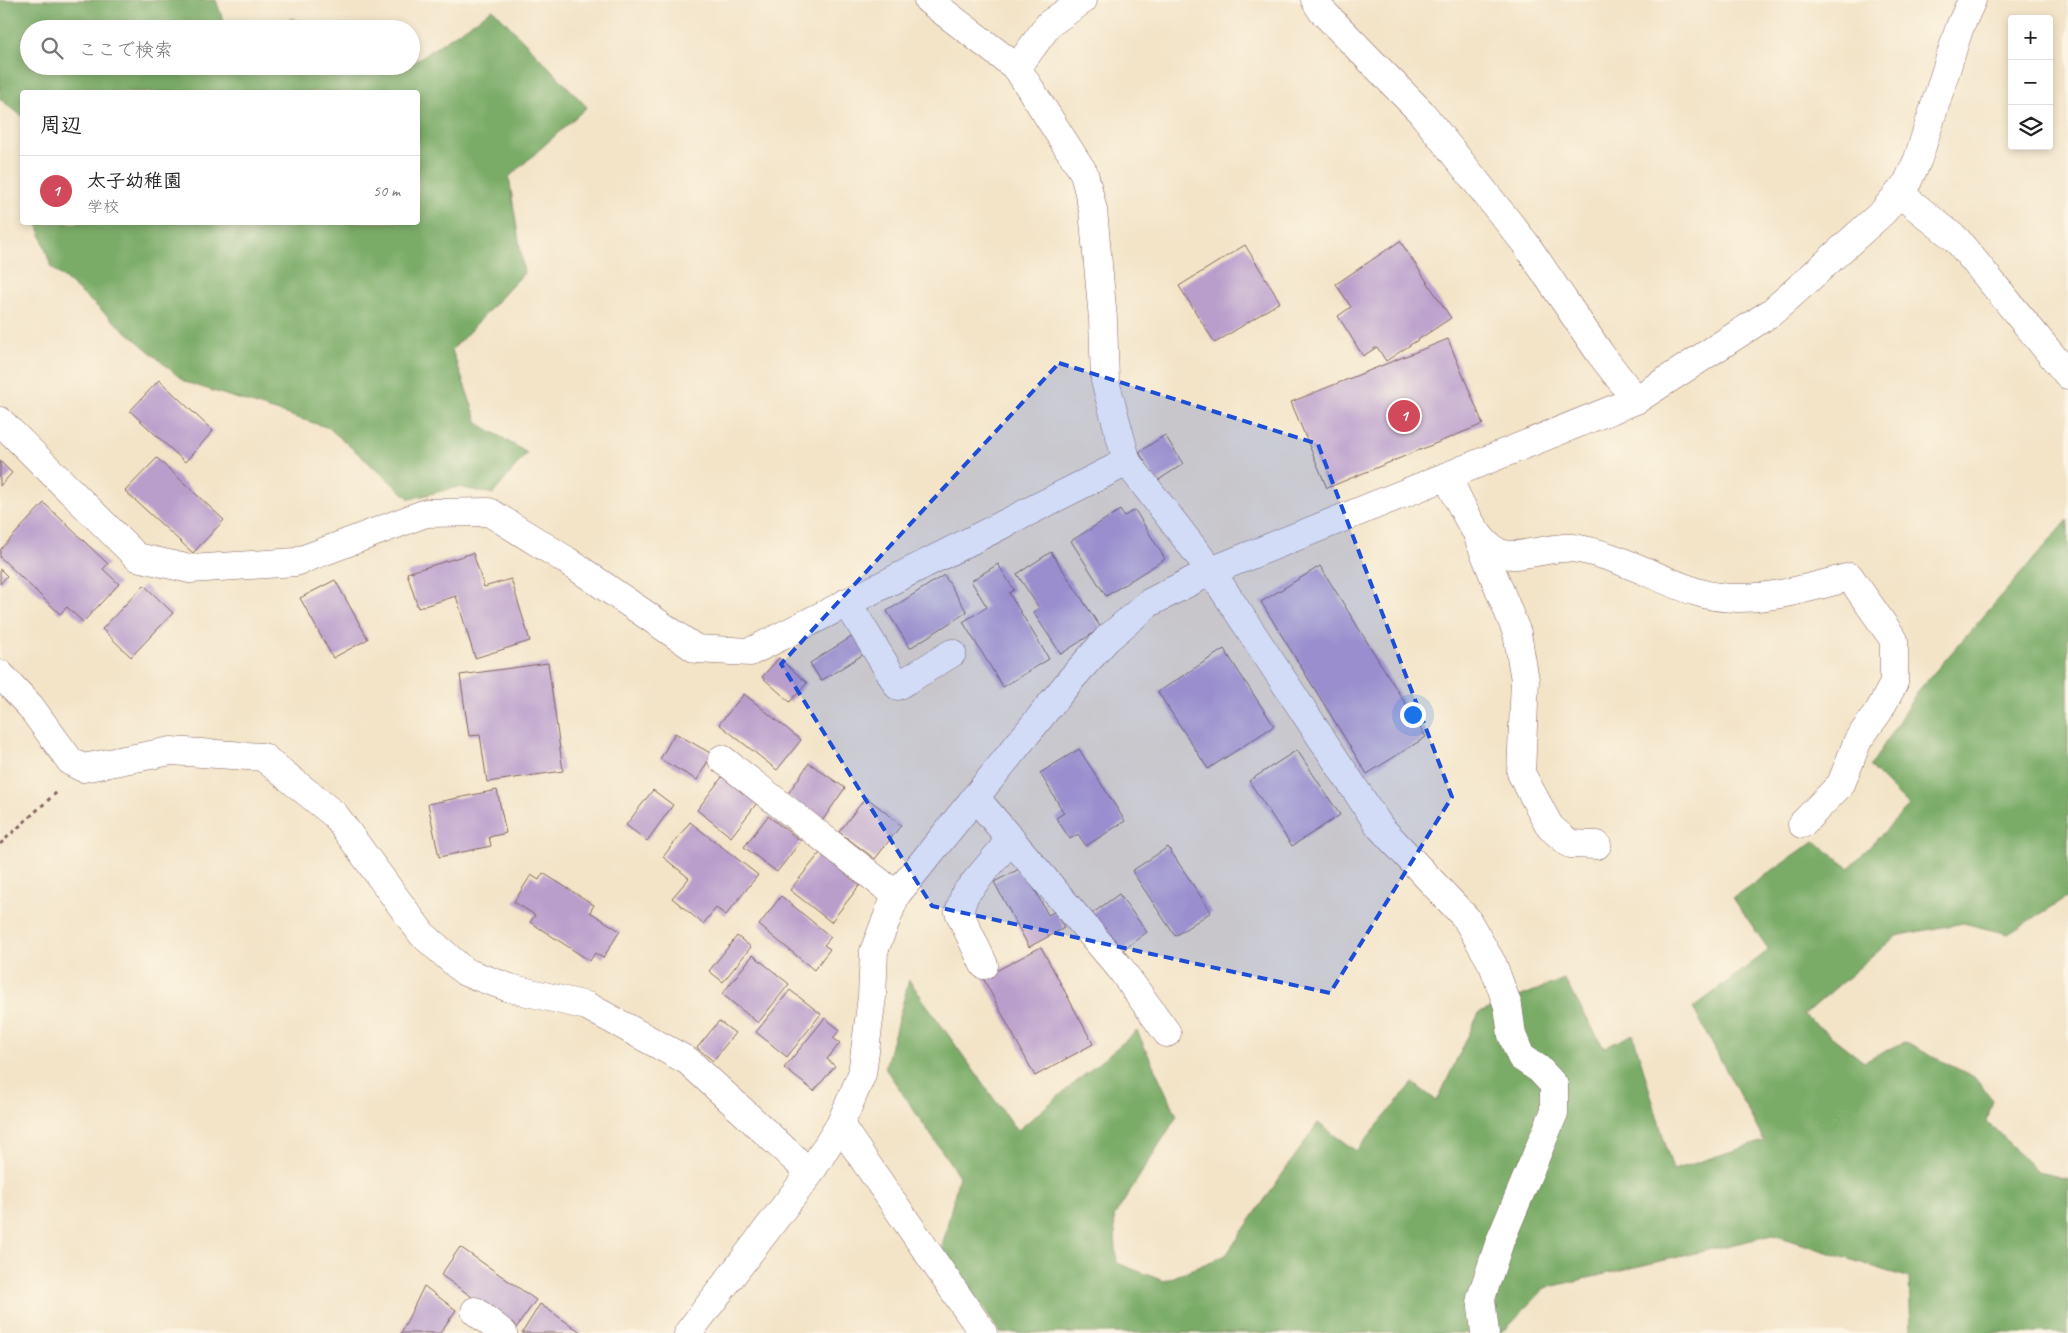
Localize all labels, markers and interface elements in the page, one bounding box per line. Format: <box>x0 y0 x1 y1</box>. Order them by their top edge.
map controls <box>2008 15 2053 150</box>
button: + <box>2008 15 2053 60</box>
search box <box>20 20 420 75</box>
icon: search <box>38 34 66 62</box>
text: ここで検索 <box>78 38 173 62</box>
button: − <box>2008 60 2053 105</box>
button: layers <box>2008 105 2053 150</box>
text: 周辺 <box>40 112 82 138</box>
text: 太子幼稚園 <box>87 169 182 193</box>
text: 1 <box>52 181 60 201</box>
text: 50 m <box>373 181 400 201</box>
text: 学校 <box>87 197 119 217</box>
pin: 1 <box>1388 397 1420 435</box>
your location <box>1400 702 1426 728</box>

